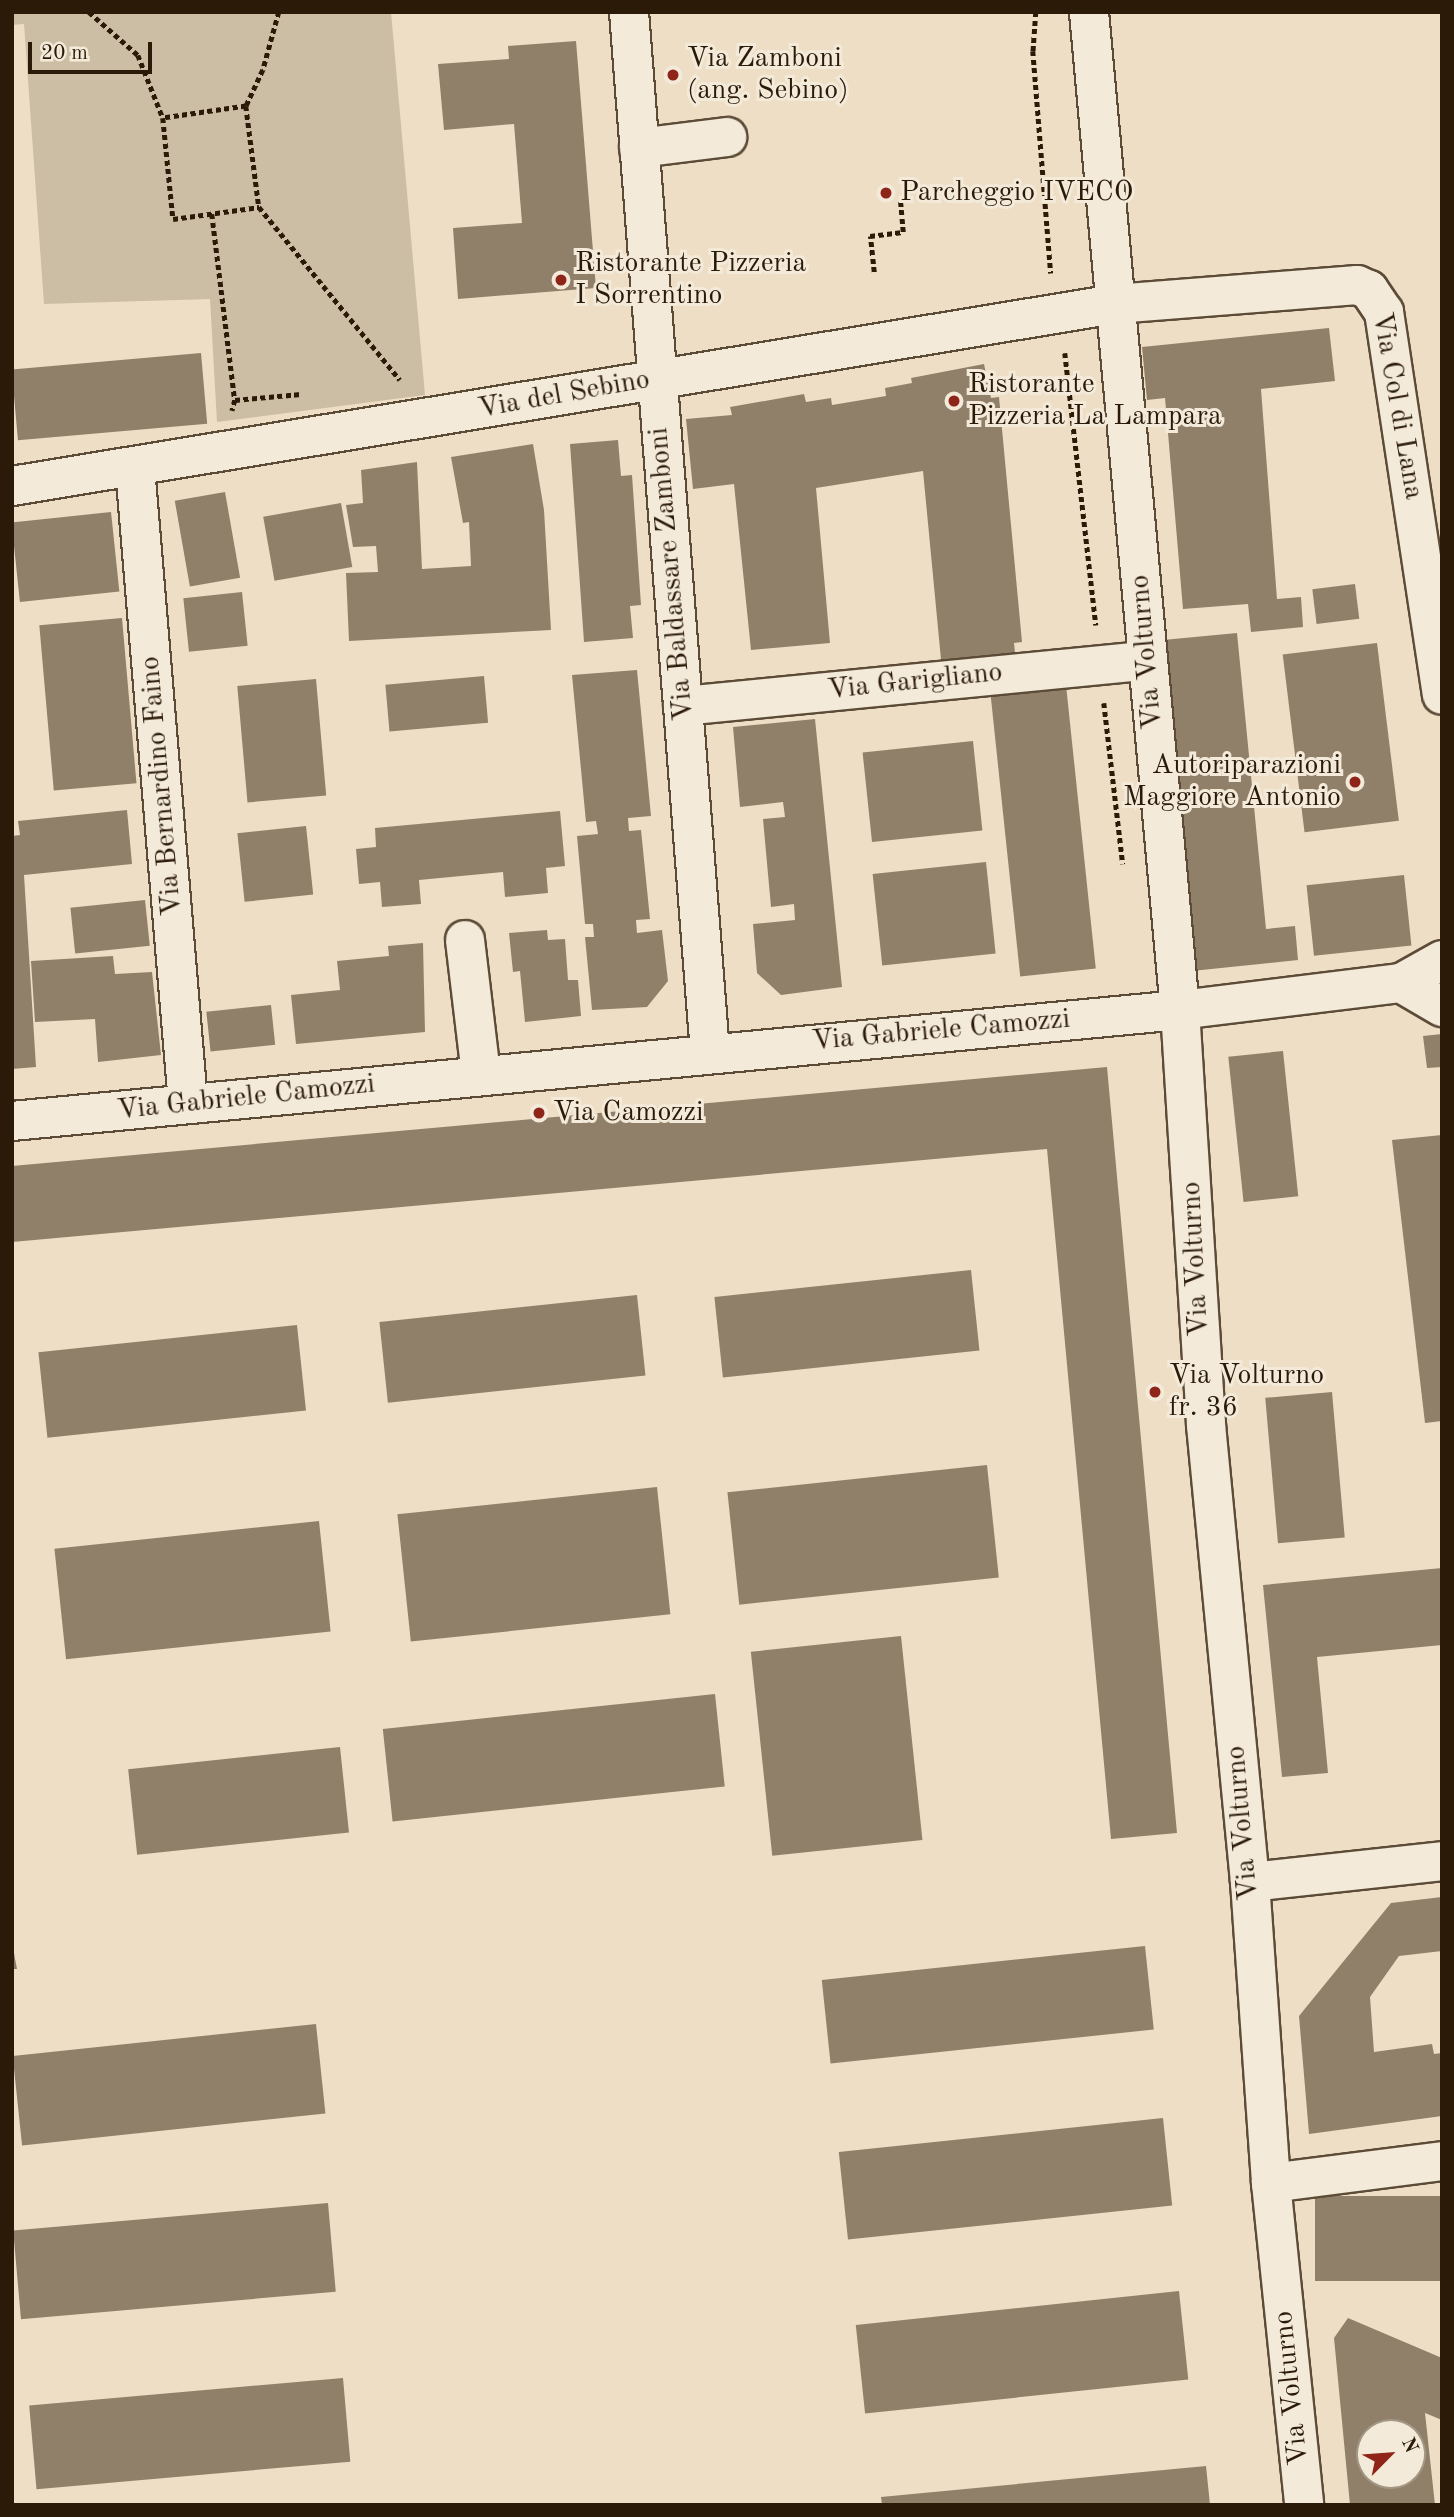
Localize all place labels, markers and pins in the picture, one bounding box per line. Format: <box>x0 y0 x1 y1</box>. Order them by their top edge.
place label: Via Zamboni (ang. Sebino) <box>687 42 849 108</box>
marker: Via Zamboni (ang. Sebino) <box>665 67 681 83</box>
place label: Parcheggio IVECO <box>900 176 1133 210</box>
marker: Parcheggio IVECO <box>878 185 894 201</box>
place label: Ristorante Pizzeria I Sorrentino <box>575 247 806 313</box>
marker: Ristorante Pizzeria I Sorrentino <box>553 272 569 288</box>
place label: Ristorante Pizzeria La Lampara <box>968 368 1222 434</box>
marker: Ristorante Pizzeria La Lampara <box>946 393 962 409</box>
place label: Autoriparazioni Maggiore Antonio <box>1123 749 1341 815</box>
marker: Autoriparazioni Maggiore Antonio <box>1347 774 1363 790</box>
place label: Via Camozzi <box>553 1096 704 1130</box>
marker: Via Camozzi <box>531 1105 547 1121</box>
place label: Via Volturno fr. 36 <box>1169 1359 1324 1425</box>
marker: Via Volturno fr. 36 <box>1147 1384 1163 1400</box>

